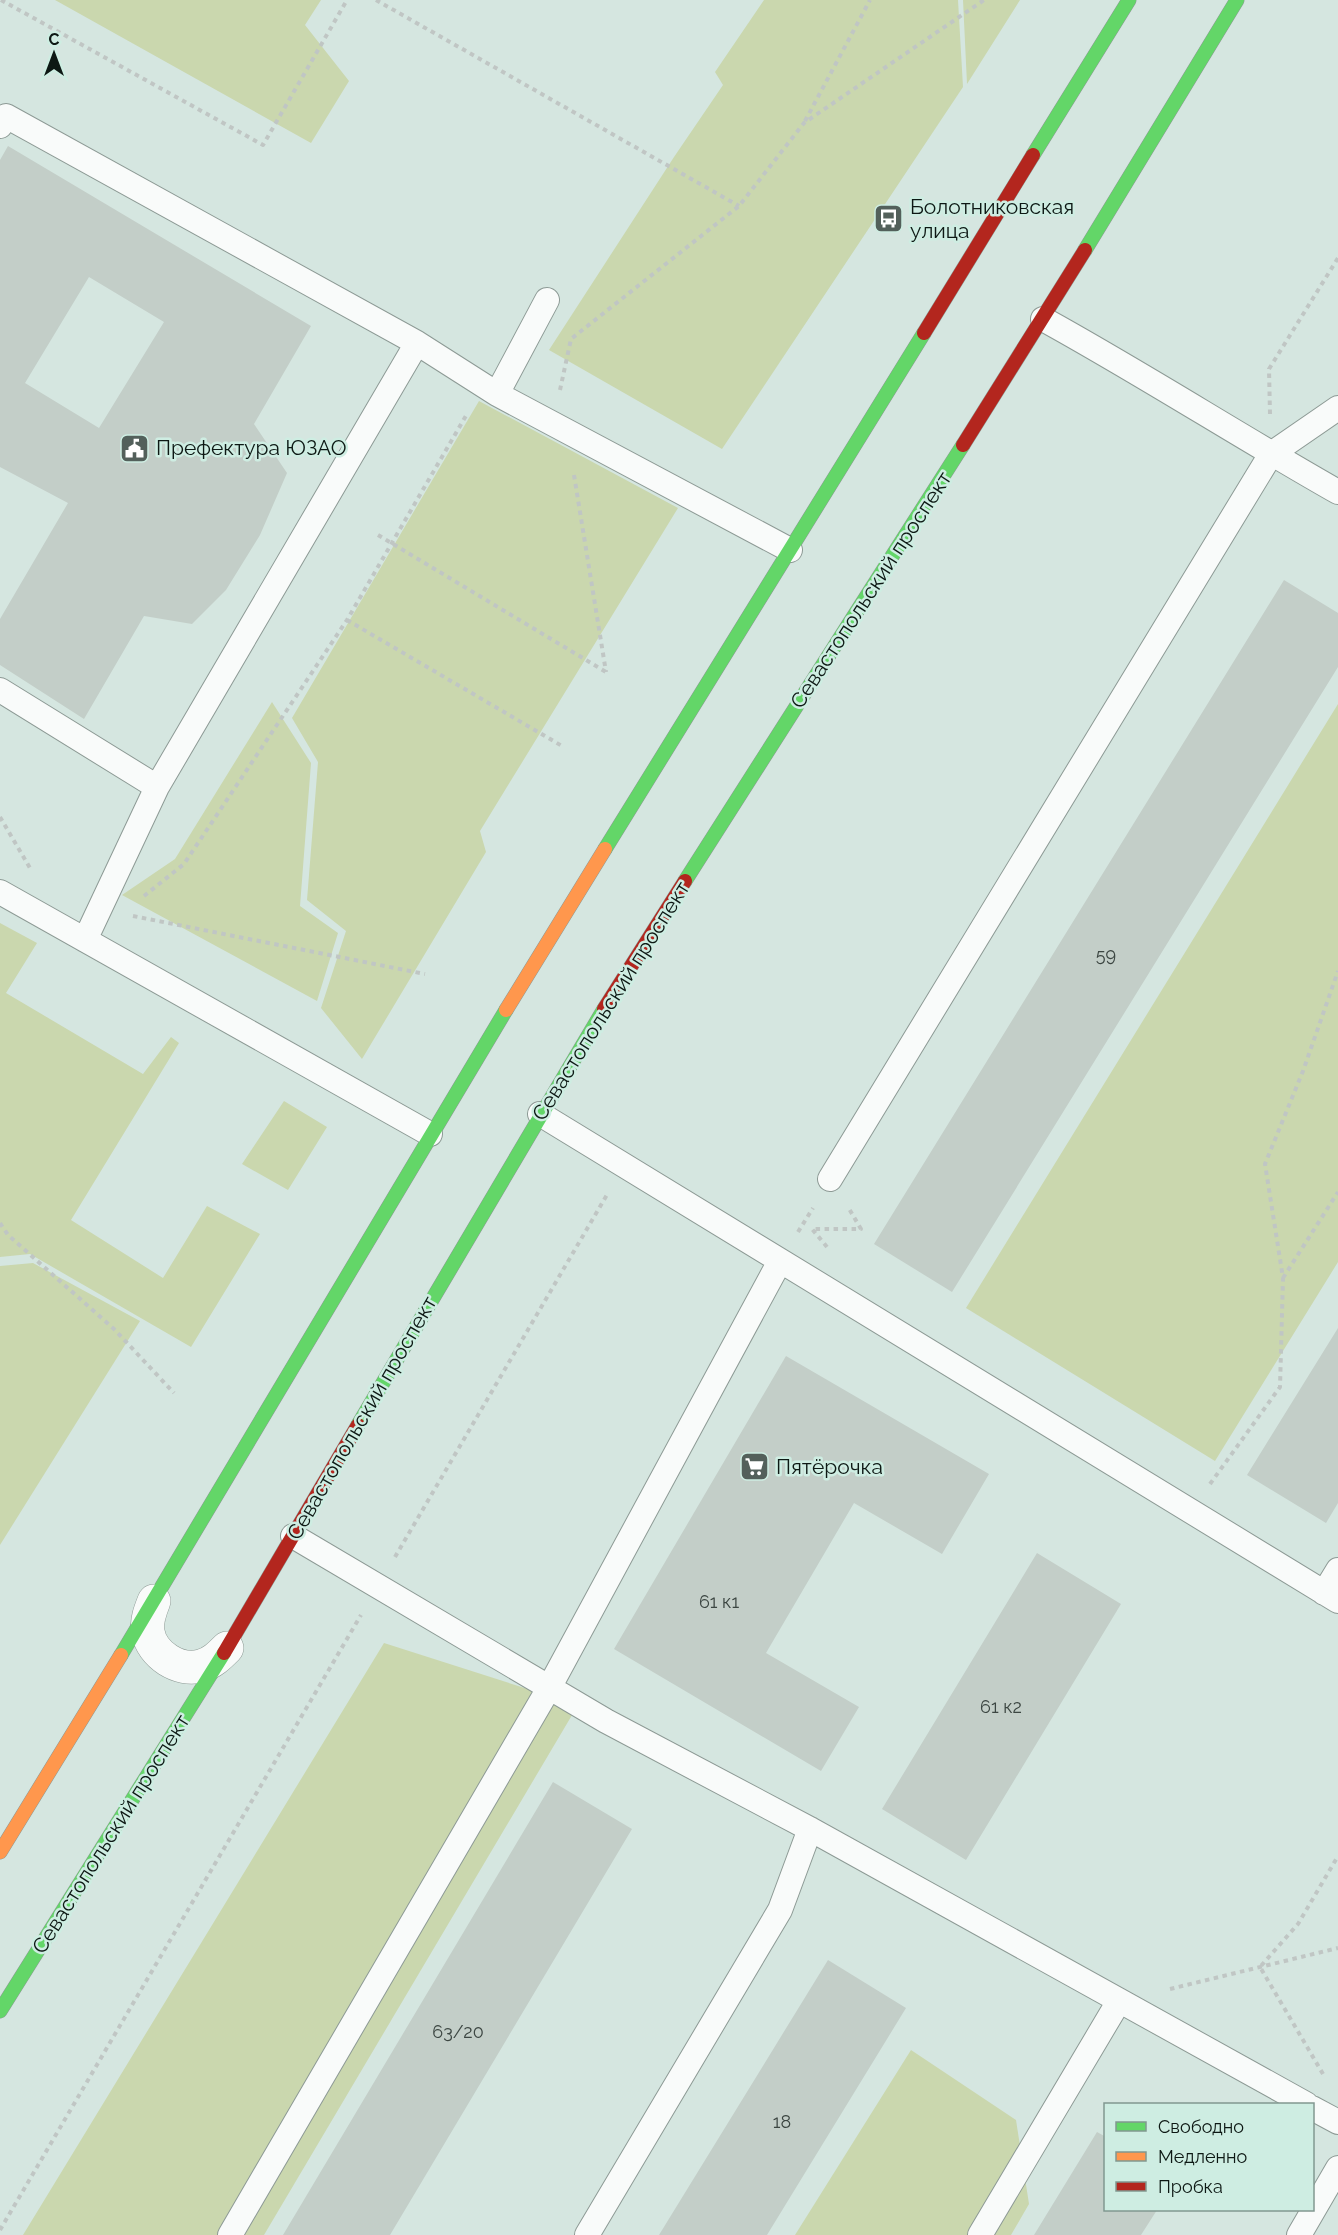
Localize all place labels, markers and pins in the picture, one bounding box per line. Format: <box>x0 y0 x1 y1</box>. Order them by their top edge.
place label: Болотниковская улица <box>910 194 1074 243</box>
bus stop icon: Болотниковская улица <box>873 203 905 235</box>
public building icon: Префектура ЮЗАО <box>119 432 151 464</box>
place label: Префектура ЮЗАО <box>156 435 346 460</box>
supermarket icon: Пятёрочка <box>739 1451 771 1483</box>
place label: Пятёрочка <box>776 1454 883 1479</box>

